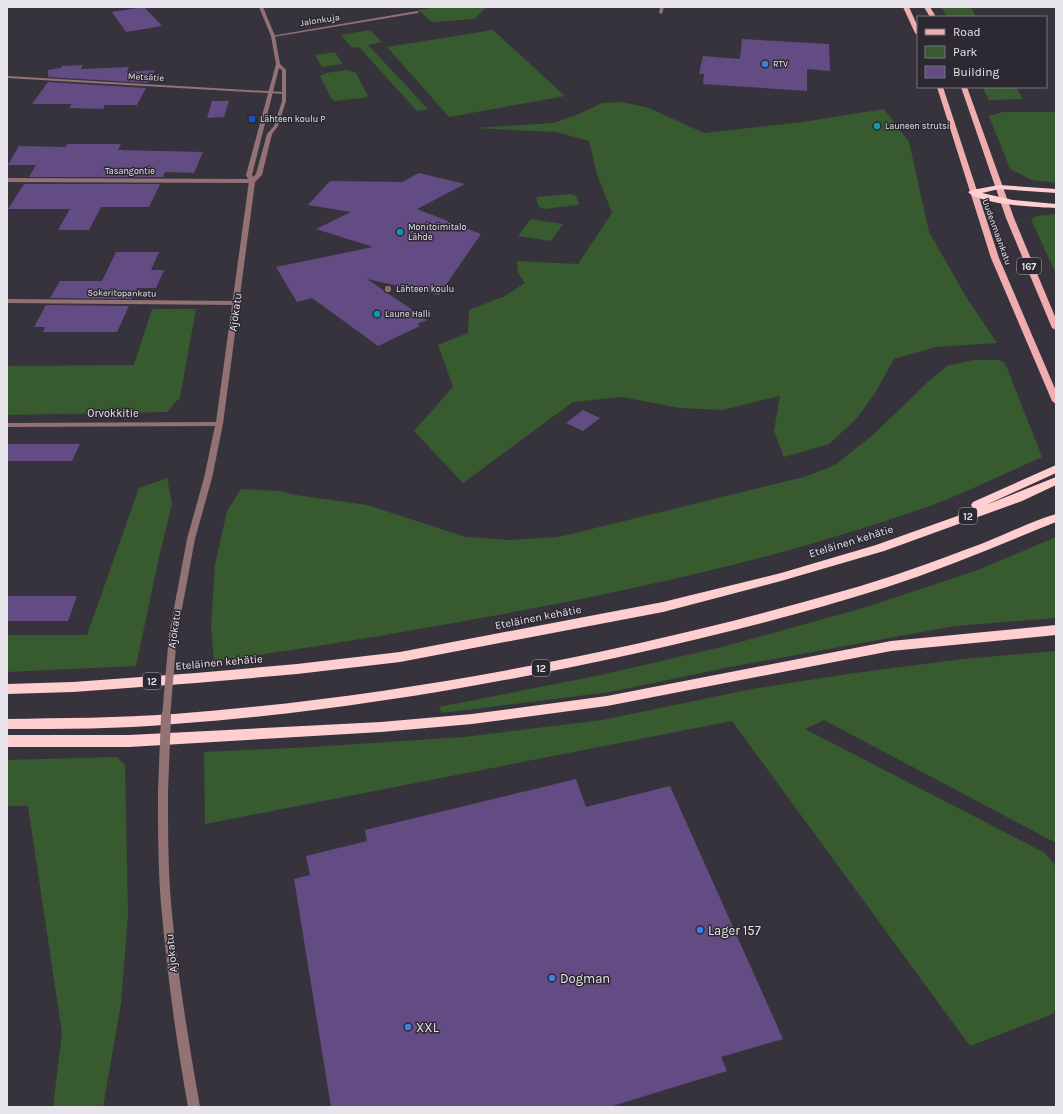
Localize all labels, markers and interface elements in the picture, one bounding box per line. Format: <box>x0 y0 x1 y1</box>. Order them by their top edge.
street label: Jalonkuja <box>300 12 340 28</box>
legend <box>917 16 1047 88</box>
text: Road <box>953 25 981 39</box>
text: Park <box>953 45 978 59</box>
marker: RTV <box>760 59 770 69</box>
place label: RTV <box>773 59 788 69</box>
text: Building <box>953 65 1000 79</box>
street label: Metsätie <box>128 71 165 83</box>
marker: Lähteen koulu P <box>247 114 257 124</box>
place label: Lähteen koulu P <box>260 114 325 124</box>
marker: Launeen strutsi <box>872 121 882 131</box>
place label: Launeen strutsi <box>885 121 949 131</box>
street label: Tasangontie <box>105 166 155 176</box>
street label: Uudenmaankatu <box>980 198 1014 266</box>
place label: Monitoimitalo Lähde <box>408 222 467 242</box>
marker: Monitoimitalo Lähde <box>395 227 405 237</box>
road number: 167 <box>1017 258 1041 274</box>
marker: Lähteen koulu <box>383 284 393 294</box>
place label: Lähteen koulu <box>396 284 454 294</box>
street label: Sokeritopankatu <box>88 287 156 299</box>
street label: Ajokatu <box>226 292 245 332</box>
marker: Laune Halli <box>372 309 382 319</box>
place label: Laune Halli <box>385 309 431 319</box>
street label: Orvokkitie <box>87 407 139 420</box>
road number: 12 <box>959 508 977 524</box>
street label: Eteläinen kehätie <box>807 522 895 560</box>
street label: Eteläinen kehätie <box>494 603 583 632</box>
street label: Ajokatu <box>165 609 184 649</box>
street label: Eteläinen kehätie <box>175 652 264 673</box>
road number: 12 <box>532 660 550 676</box>
road number: 12 <box>143 673 161 689</box>
place label: Lager 157 <box>708 923 761 938</box>
marker: Lager 157 <box>695 925 705 935</box>
street label: Ajokatu <box>163 933 180 973</box>
place label: Dogman <box>560 971 610 986</box>
marker: Dogman <box>547 973 557 983</box>
place label: XXL <box>416 1020 439 1035</box>
marker: XXL <box>403 1022 413 1032</box>

